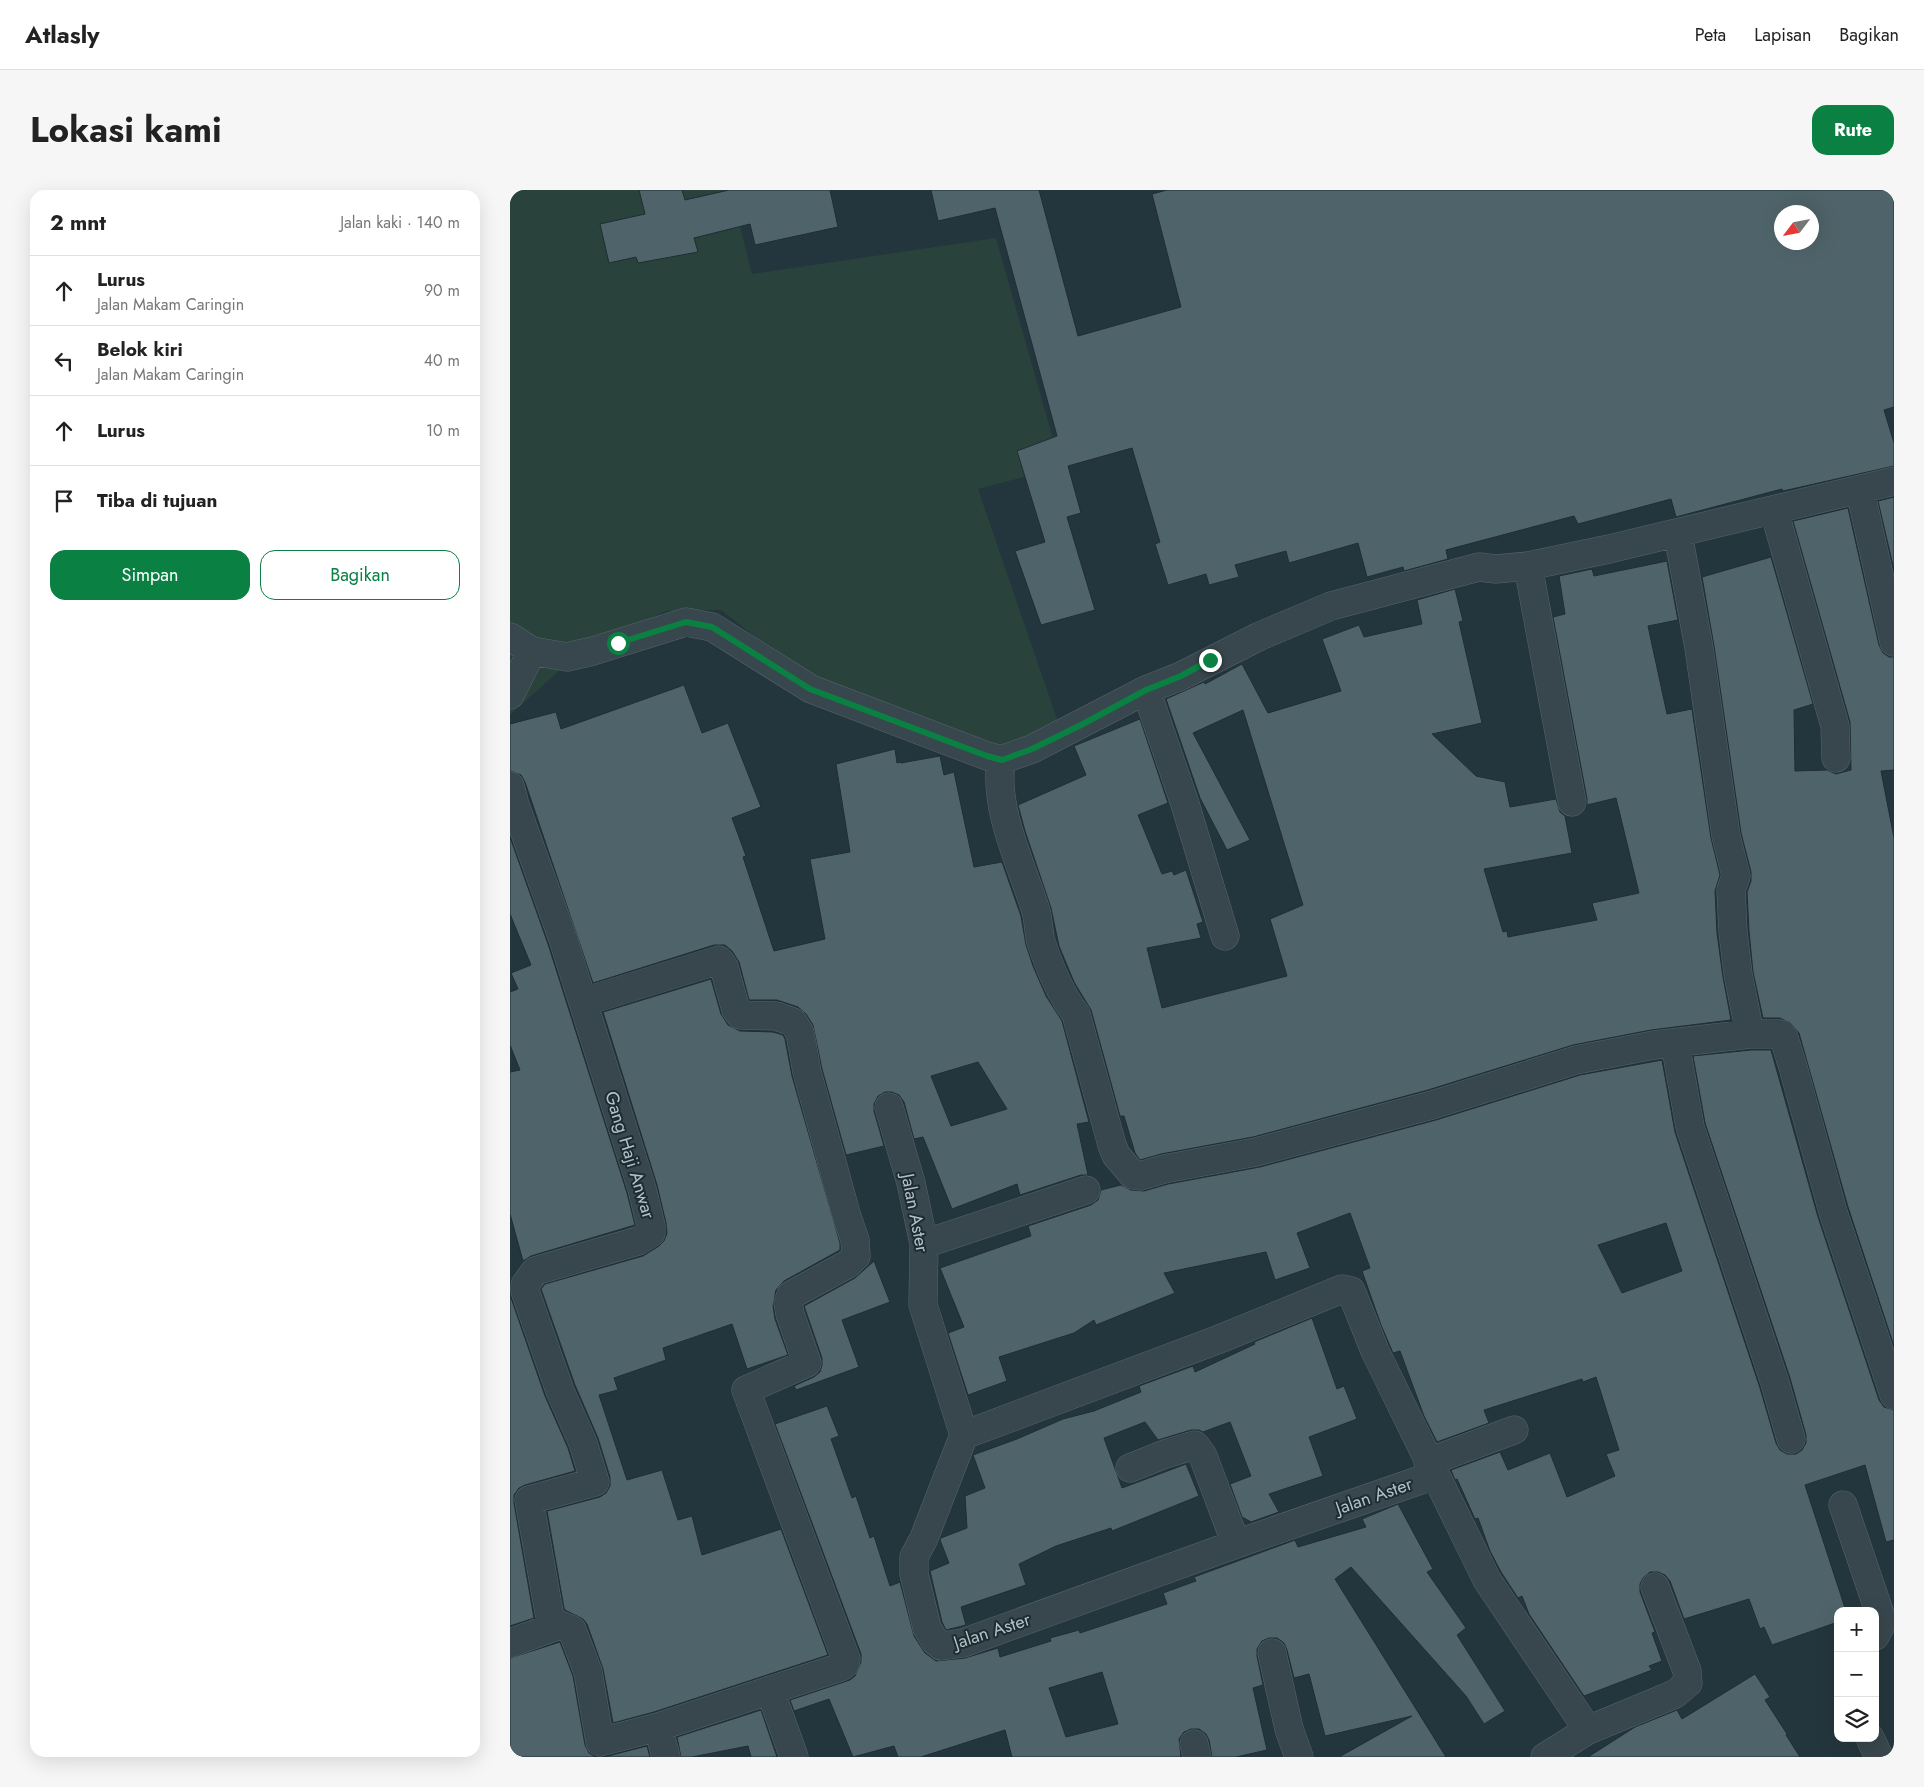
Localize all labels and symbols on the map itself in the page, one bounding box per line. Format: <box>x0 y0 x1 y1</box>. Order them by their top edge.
north arrow <box>1774 205 1819 250</box>
route start <box>607 632 630 655</box>
route end <box>1199 649 1222 672</box>
street label: Gang Haji Anwar <box>598 1088 662 1223</box>
street label: Jalan Aster <box>894 1170 936 1255</box>
street label: Jalan Aster <box>1330 1470 1417 1522</box>
street label: Jalan Aster <box>948 1606 1035 1656</box>

